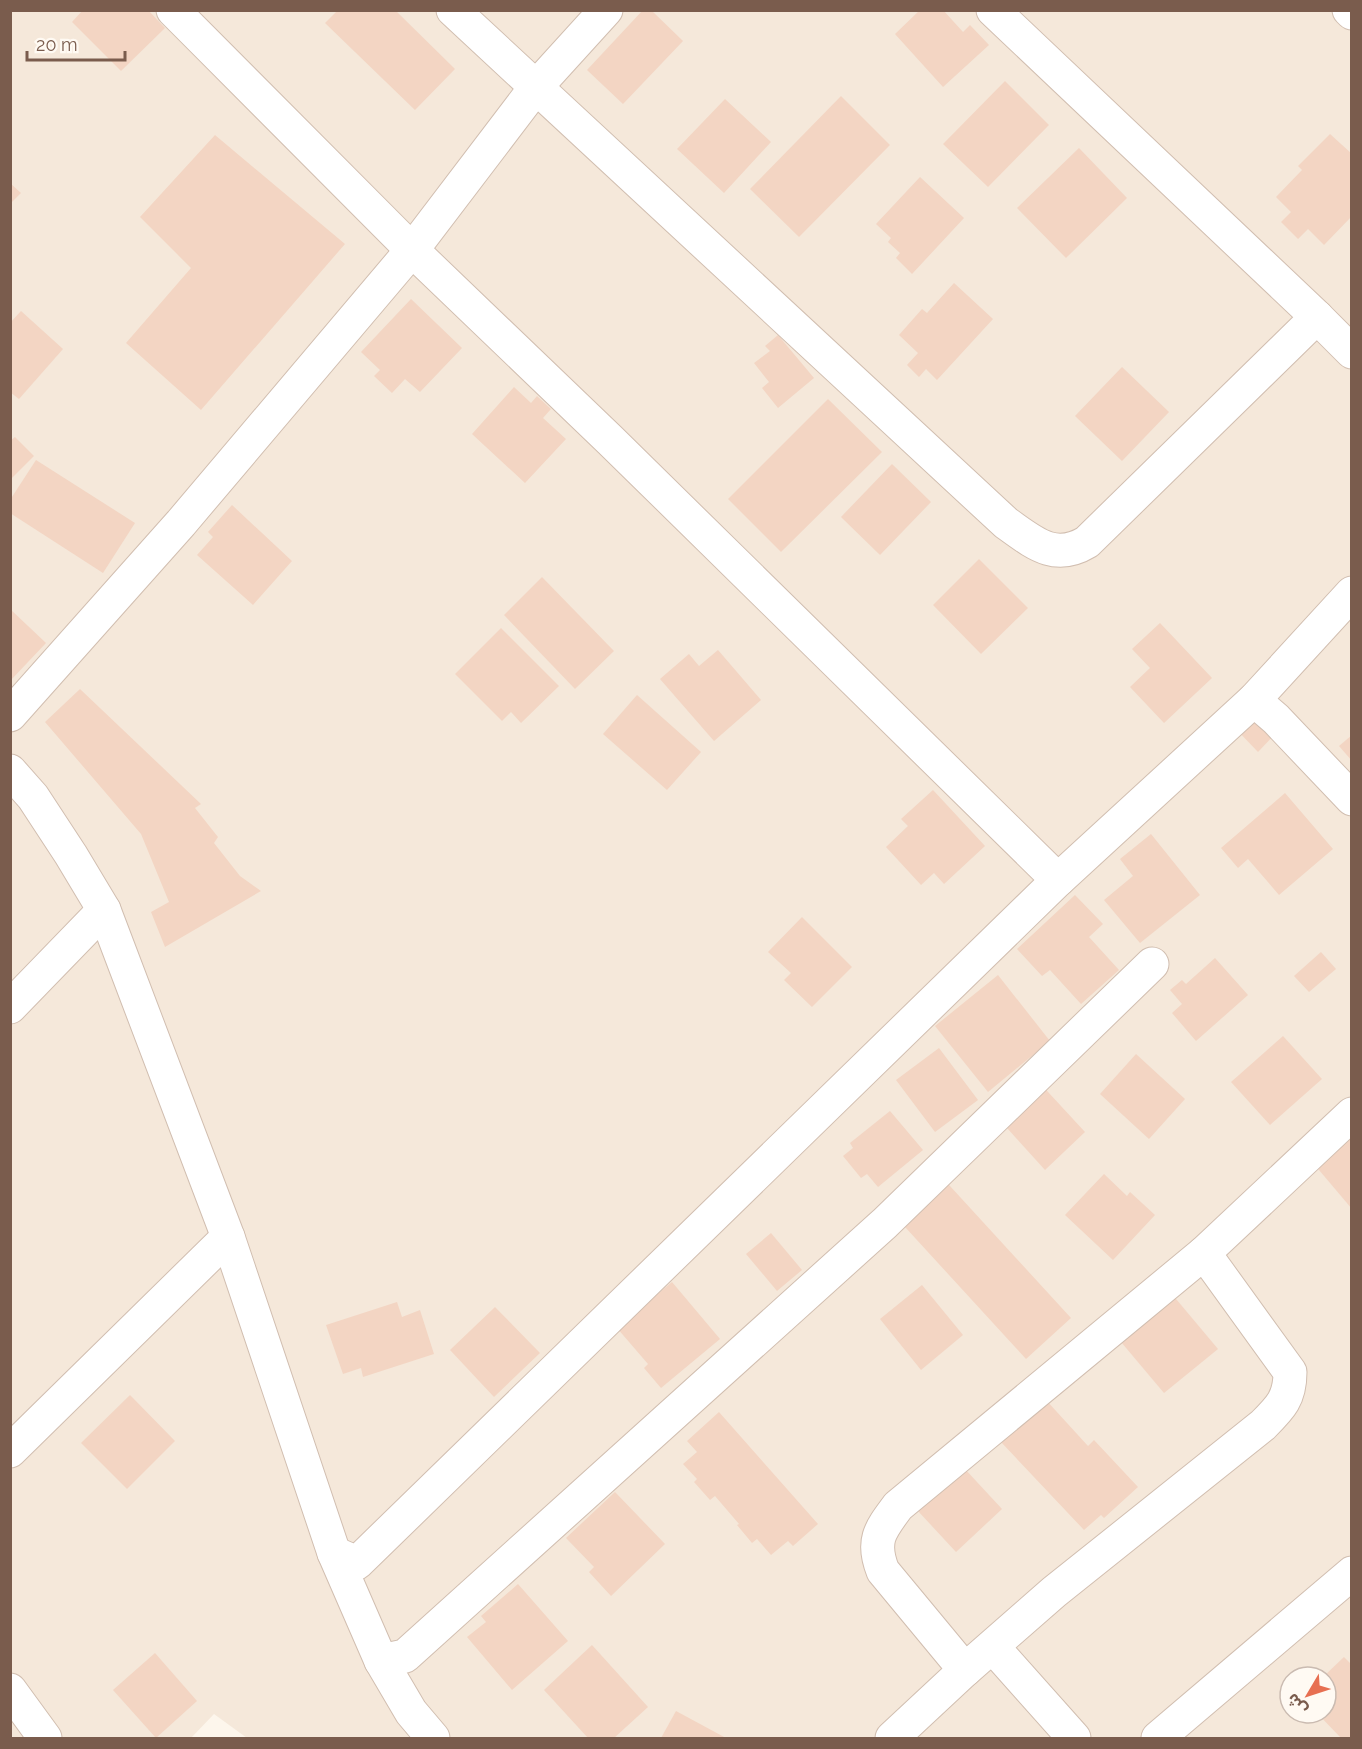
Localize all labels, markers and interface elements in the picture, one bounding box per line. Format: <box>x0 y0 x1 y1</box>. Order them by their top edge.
scale bar <box>27 24 124 62</box>
text: 20 m <box>36 34 78 55</box>
north arrow <box>1278 1665 1338 1725</box>
text: ش <box>1282 1690 1311 1719</box>

